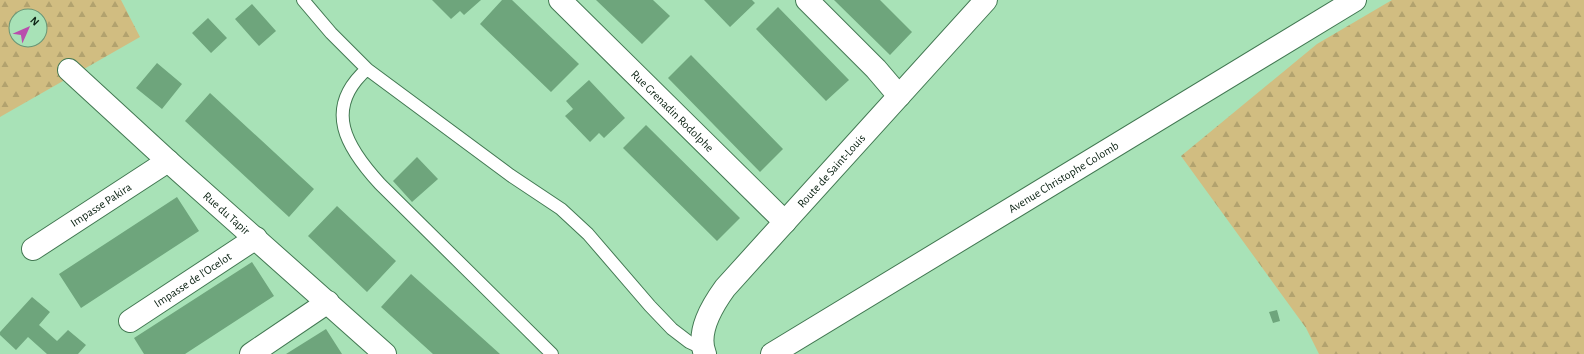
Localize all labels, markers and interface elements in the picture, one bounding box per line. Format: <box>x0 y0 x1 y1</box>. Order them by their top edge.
north arrow <box>8 8 48 48</box>
text: N <box>28 15 41 28</box>
street label: Rue Grenadin Rodolphe <box>629 68 716 154</box>
street label: Route de Saint-Louis <box>795 132 867 210</box>
street label: Avenue Christophe Colomb <box>1006 139 1121 215</box>
street label: Impasse Pakira <box>68 180 134 229</box>
street label: Rue du Tapir <box>201 189 252 237</box>
street label: Impasse de l’Ocelot <box>152 250 234 309</box>

